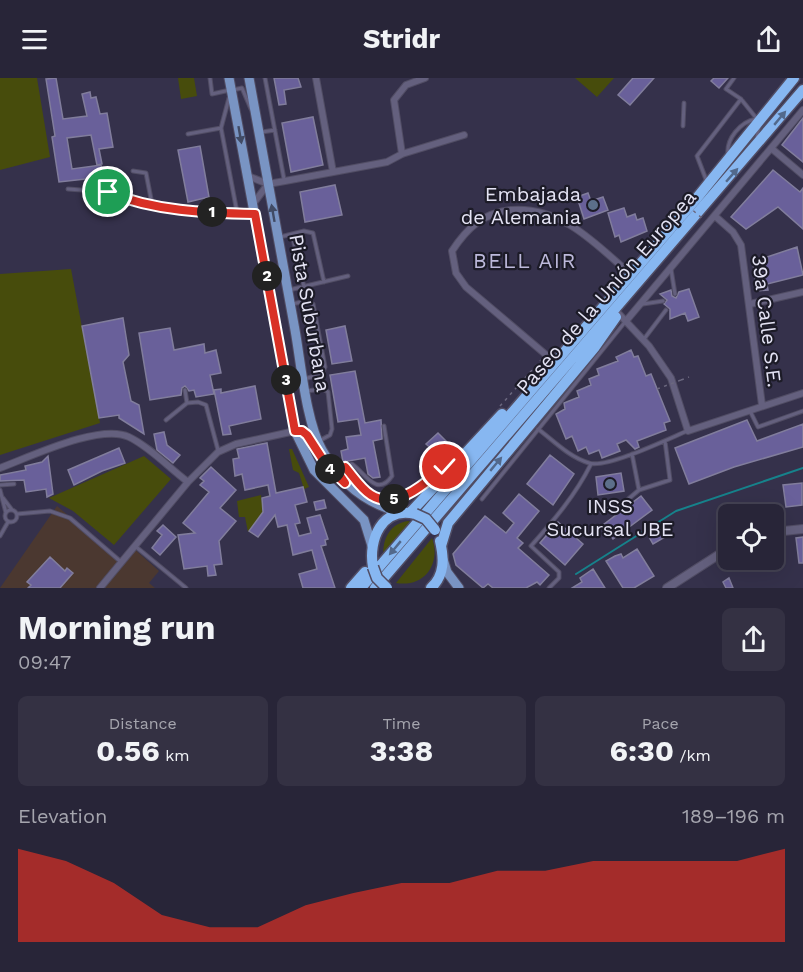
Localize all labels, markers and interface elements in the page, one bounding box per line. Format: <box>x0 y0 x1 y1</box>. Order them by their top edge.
icon: menu <box>18 23 51 56</box>
text: Stridr <box>363 23 440 55</box>
icon: share <box>752 23 785 56</box>
one-way arrow <box>773 110 786 126</box>
one-way arrow <box>236 126 245 145</box>
pin <box>82 166 133 217</box>
one-way arrow <box>725 168 738 183</box>
icon: arrive <box>91 175 124 208</box>
place label: Embajada de Alemania <box>461 182 581 229</box>
street label: Paseo de la Unión Europea <box>511 185 701 399</box>
pin: 1 <box>197 197 227 227</box>
marker: Embajada de Alemania <box>586 198 600 212</box>
text: 1 <box>209 202 215 221</box>
one-way arrow <box>268 203 277 222</box>
street label: Pista Suburbana <box>284 232 336 394</box>
district label: BELL AIR <box>473 248 577 273</box>
street label: 39a Calle S.E. <box>747 253 787 389</box>
pin: 2 <box>252 261 282 291</box>
text: 2 <box>262 266 272 285</box>
pin: 3 <box>271 365 301 395</box>
text: 3 <box>281 370 291 389</box>
pin <box>419 441 470 492</box>
icon: check <box>428 450 461 483</box>
pin: 4 <box>315 454 345 484</box>
one-way arrow <box>490 456 503 472</box>
text: 4 <box>325 459 335 478</box>
marker: INSS Sucursal JBE <box>603 477 617 491</box>
pin: 5 <box>379 484 409 514</box>
text: 5 <box>389 489 399 508</box>
place label: INSS Sucursal JBE <box>546 494 674 541</box>
map controls <box>718 504 784 570</box>
button: locate <box>718 504 784 570</box>
one-way arrow <box>388 540 401 556</box>
text: Morning run <box>18 608 215 647</box>
button: share <box>722 608 785 671</box>
text: 09:47 <box>18 650 71 674</box>
text: Distance <box>109 714 177 733</box>
text: Time <box>382 714 421 733</box>
text: Pace <box>642 714 679 733</box>
text: 0.56 <box>96 733 160 768</box>
text: 3:38 <box>370 733 433 768</box>
text: 6:30 <box>609 733 674 768</box>
text: km <box>160 746 190 765</box>
text: /km <box>674 746 711 765</box>
text: Elevation <box>18 804 107 828</box>
text: 189–196 m <box>682 804 785 828</box>

